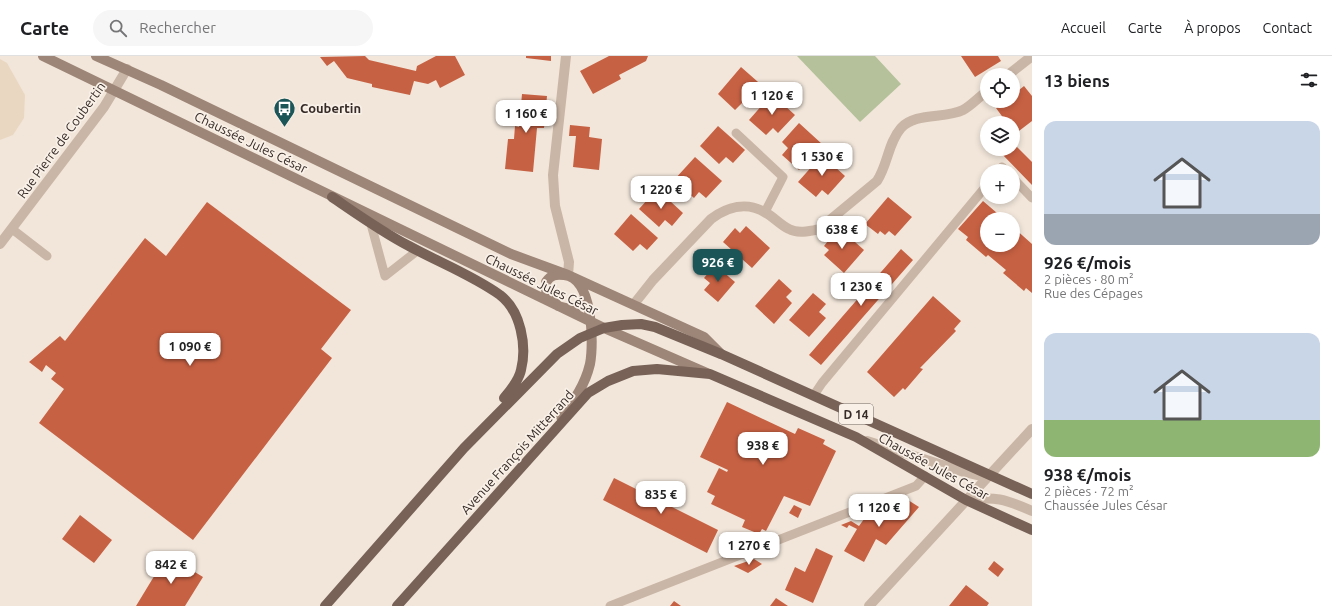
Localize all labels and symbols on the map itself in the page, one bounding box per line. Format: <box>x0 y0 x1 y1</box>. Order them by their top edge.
street label: Rue Pierre de Coubertin <box>14 79 108 201</box>
pin: 1 120 € <box>735 82 809 116</box>
bus stop icon: Coubertin <box>272 95 298 128</box>
pin: 1 160 € <box>489 100 563 134</box>
place label: Coubertin <box>300 101 361 115</box>
street label: Chaussée Jules César <box>192 109 310 175</box>
pin: 1 530 € <box>785 143 859 177</box>
pin: 1 220 € <box>624 176 698 210</box>
pin: 638 € <box>814 216 870 250</box>
pin: 926 € <box>690 249 746 283</box>
street label: Chaussée Jules César <box>483 251 601 317</box>
pin: 1 230 € <box>824 273 898 307</box>
pin: 1 090 € <box>153 333 227 367</box>
street label: Avenue François Mitterrand <box>458 387 576 517</box>
road number: D 14 <box>839 404 873 424</box>
street label: Chaussée Jules César <box>877 430 991 502</box>
pin: 938 € <box>735 432 791 466</box>
pin: 835 € <box>633 481 689 515</box>
pin: 1 120 € <box>842 494 916 528</box>
pin: 1 270 € <box>712 532 786 566</box>
pin: 842 € <box>143 551 199 585</box>

